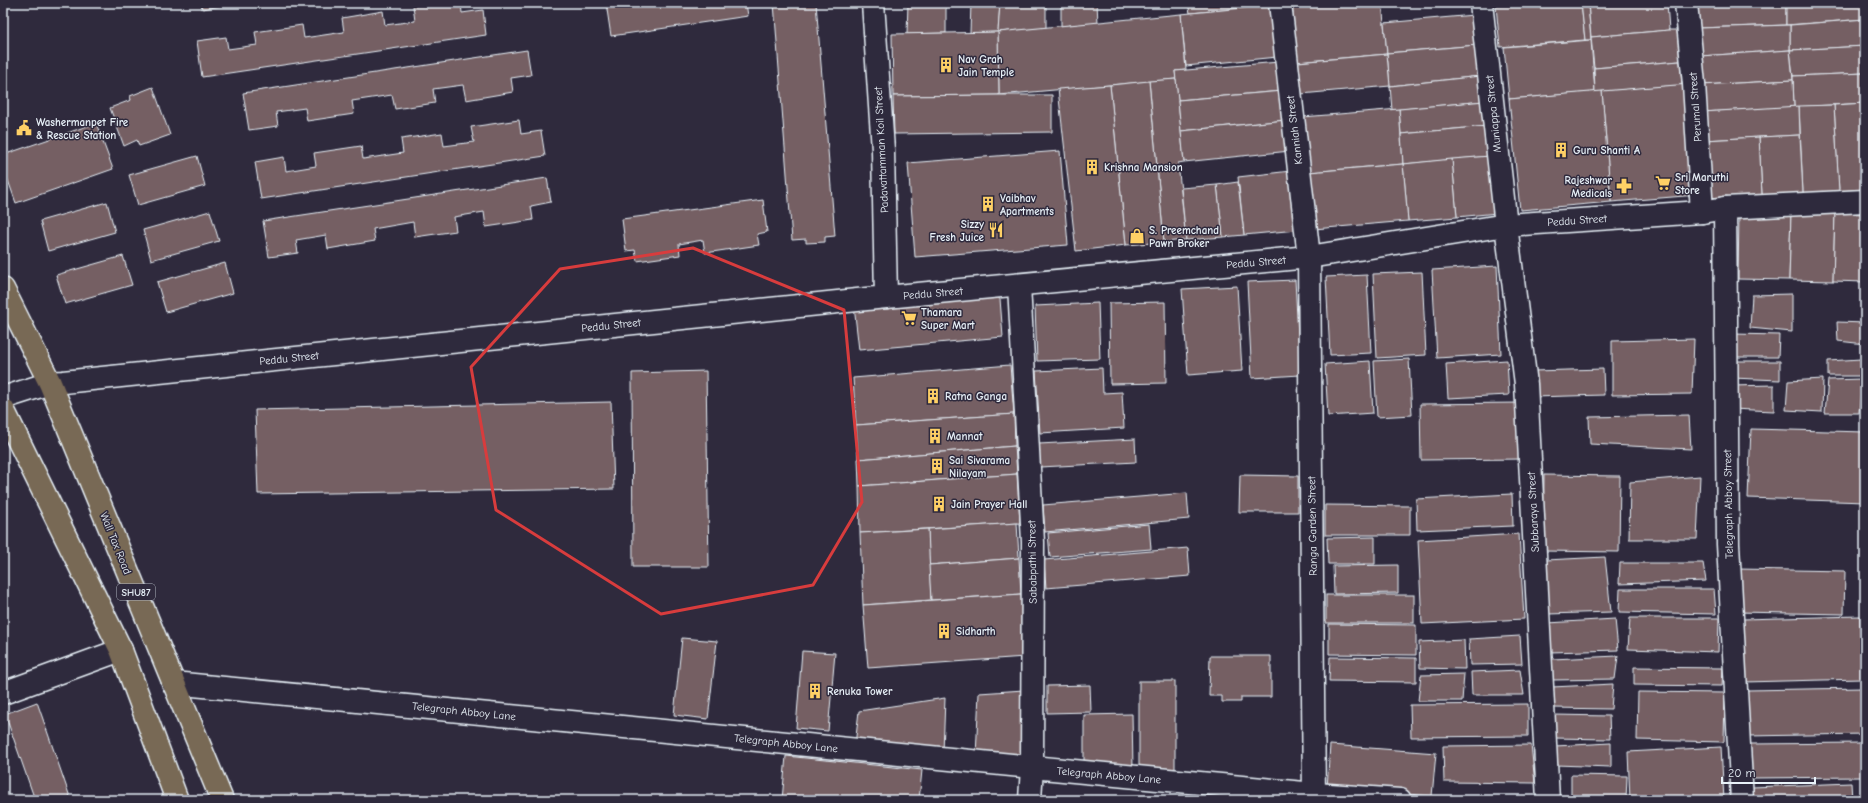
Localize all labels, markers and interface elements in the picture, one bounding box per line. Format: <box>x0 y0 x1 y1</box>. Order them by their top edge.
place label: Nav Grah Jain Temple <box>958 53 1015 79</box>
building icon: Nav Grah Jain Temple <box>937 56 955 74</box>
street label: Perumal Street <box>1687 71 1704 142</box>
street label: Muniappa Street <box>1483 74 1504 153</box>
street label: Padavattamman Koil Street <box>872 86 891 213</box>
street label: Kanniah Street <box>1284 94 1305 165</box>
place label: Washermanpet Fire & Rescue Station <box>36 116 129 142</box>
public building icon: Washermanpet Fire & Rescue Station <box>15 119 33 137</box>
building icon: Guru Shanti A <box>1552 141 1570 159</box>
place label: Guru Shanti A <box>1573 144 1640 157</box>
building icon: Krishna Mansion <box>1083 158 1101 176</box>
place label: Krishna Mansion <box>1104 161 1183 174</box>
place label: Sri Maruthi Store <box>1675 171 1729 197</box>
place label: Rajeshwar Medicals <box>1564 174 1613 200</box>
supermarket icon: Sri Maruthi Store <box>1654 174 1672 192</box>
pharmacy icon: Rajeshwar Medicals <box>1615 177 1633 195</box>
place label: Vaibhav Apartments <box>1000 192 1054 218</box>
building icon: Vaibhav Apartments <box>979 195 997 213</box>
street label: Peddu Street <box>1547 212 1608 229</box>
place label: Sizzy Fresh Juice <box>930 218 985 244</box>
restaurant icon: Sizzy Fresh Juice <box>987 221 1005 239</box>
place label: S. Preemchand Pawn Broker <box>1149 224 1219 250</box>
shop icon: S. Preemchand Pawn Broker <box>1128 227 1146 245</box>
street label: Peddu Street <box>1226 253 1287 272</box>
street label: Peddu Street <box>903 284 964 303</box>
place label: Thamara Super Mart <box>921 306 975 332</box>
supermarket icon: Thamara Super Mart <box>900 309 918 327</box>
street label: Peddu Street <box>581 316 642 335</box>
street label: Peddu Street <box>259 349 320 368</box>
building icon: Ratna Ganga <box>924 387 942 405</box>
place label: Ratna Ganga <box>945 390 1007 403</box>
building icon: Mannat <box>926 427 944 445</box>
place label: Mannat <box>947 430 983 443</box>
street label: Telegraph Abboy Street <box>1721 448 1736 559</box>
place label: Sai Sivarama Nilayam <box>949 454 1010 480</box>
building icon: Sai Sivarama Nilayam <box>928 457 946 475</box>
street label: Subbaraya Street <box>1525 471 1542 553</box>
street label: Ranga Garden Street <box>1305 475 1320 576</box>
building icon: Jain Prayer Hall <box>930 495 948 513</box>
place label: Jain Prayer Hall <box>951 498 1027 511</box>
street label: Wall Tax Road <box>97 510 134 576</box>
street label: Sababpathi Street <box>1025 519 1040 604</box>
road number: SHU87 <box>117 584 155 600</box>
building icon: Sidharth <box>935 622 953 640</box>
place label: Sidharth <box>956 625 996 638</box>
building icon: Renuka Tower <box>806 682 824 700</box>
place label: Renuka Tower <box>827 685 893 698</box>
street label: Telegraph Abboy Lane <box>411 700 517 723</box>
street label: Telegraph Abboy Lane <box>733 732 839 755</box>
scale bar <box>1722 759 1815 785</box>
street label: Telegraph Abboy Lane <box>1056 764 1162 787</box>
text: 20 m <box>1728 766 1756 780</box>

